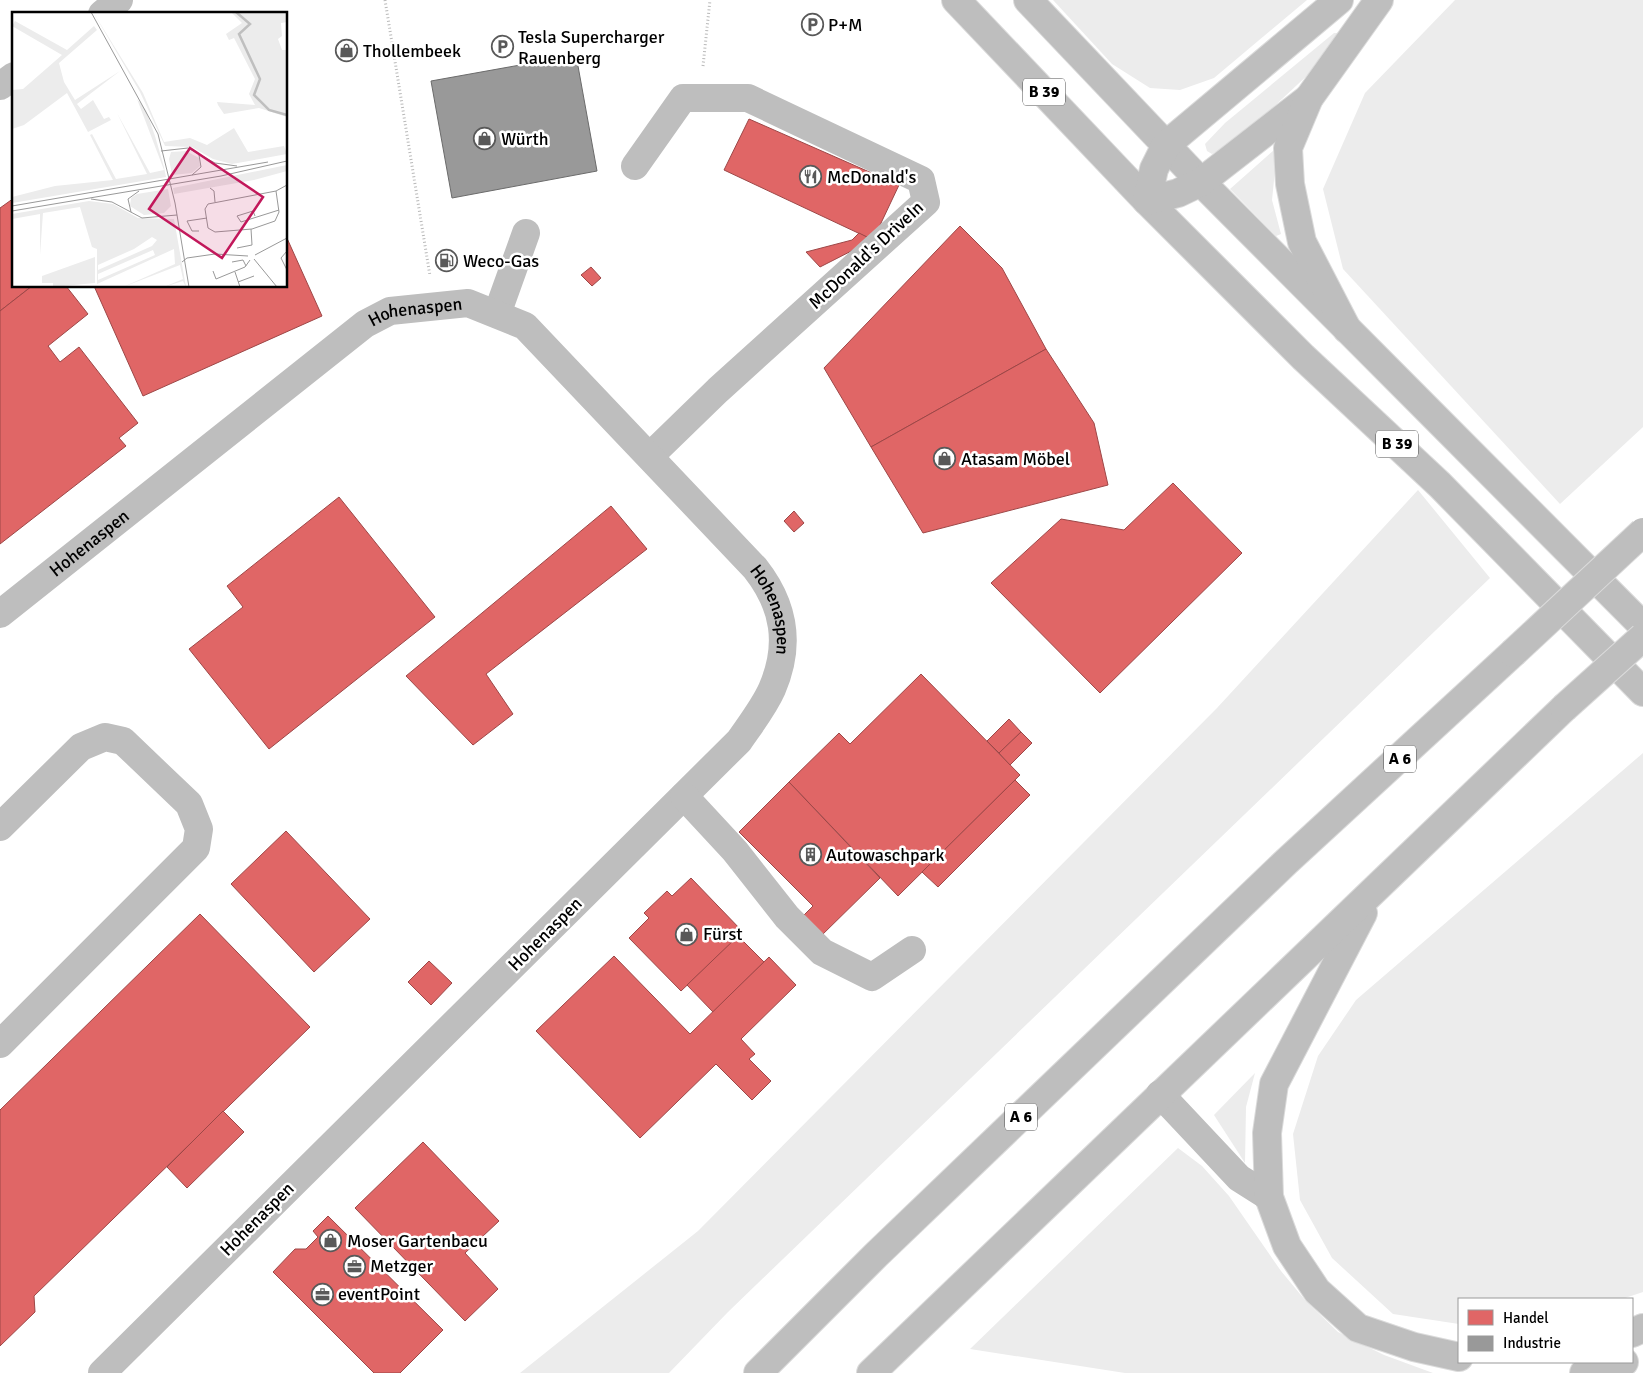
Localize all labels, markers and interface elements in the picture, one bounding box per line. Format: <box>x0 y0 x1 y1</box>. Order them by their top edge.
inset map <box>12 12 288 288</box>
parking icon: P+M <box>800 13 824 37</box>
place label: P+M <box>828 14 862 36</box>
place label: Tesla Supercharger Rauenberg <box>518 26 665 69</box>
parking icon: Tesla Supercharger Rauenberg <box>490 35 514 59</box>
shop icon: Thollembeek <box>335 39 359 63</box>
place label: Thollembeek <box>363 40 461 62</box>
road number: B 39 <box>1023 78 1065 105</box>
shop icon: Würth <box>473 127 497 151</box>
place label: Würth <box>501 128 549 150</box>
restaurant icon: McDonald's <box>799 165 823 189</box>
place label: McDonald's <box>827 166 916 188</box>
street label: McDonald's DriveIn <box>804 196 928 314</box>
fuel station icon: Weco-Gas <box>435 249 459 273</box>
place label: Weco-Gas <box>463 250 539 272</box>
street label: Hohenaspen <box>364 293 463 331</box>
road number: B 39 <box>1376 430 1418 458</box>
shop icon: Atasam Möbel <box>933 447 957 471</box>
place label: Atasam Möbel <box>961 448 1070 470</box>
street label: Hohenaspen <box>45 505 134 581</box>
street label: Hohenaspen <box>745 560 794 656</box>
road number: A 6 <box>1384 746 1416 772</box>
building icon: Autowaschpark <box>798 843 822 867</box>
place label: Autowaschpark <box>826 844 944 866</box>
street label: Hohenaspen <box>503 892 587 976</box>
shop icon: Fürst <box>675 922 699 946</box>
place label: Fürst <box>703 923 743 945</box>
road number: A 6 <box>1005 1104 1037 1130</box>
street label: Hohenaspen <box>215 1177 299 1261</box>
shop icon: Moser Gartenbacu <box>319 1229 343 1253</box>
place label: Moser Gartenbacu <box>347 1230 488 1252</box>
office icon: Metzger <box>342 1254 366 1278</box>
place label: Metzger <box>370 1255 434 1277</box>
office icon: eventPoint <box>310 1282 334 1306</box>
place label: eventPoint <box>338 1283 420 1305</box>
legend <box>1458 1298 1633 1363</box>
text: Handel <box>1503 1309 1549 1327</box>
text: Industrie <box>1503 1334 1561 1352</box>

